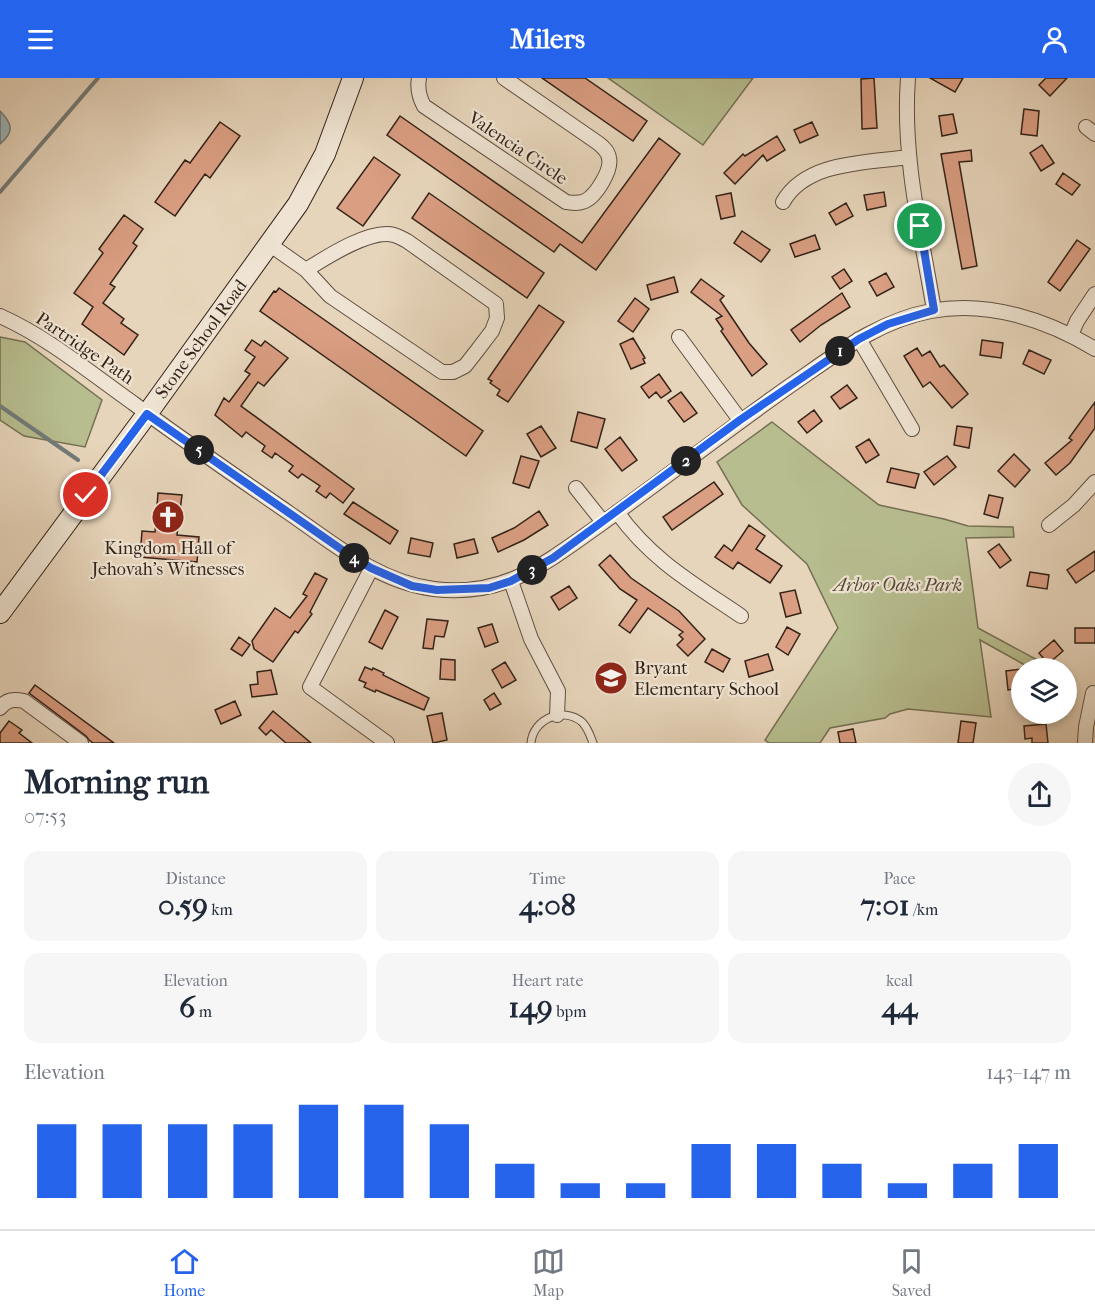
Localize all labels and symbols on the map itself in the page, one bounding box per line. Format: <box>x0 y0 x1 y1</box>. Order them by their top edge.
street label: Valencia Circle <box>463 107 571 189</box>
pin <box>894 200 945 251</box>
street label: Stone School Road <box>151 275 252 403</box>
street label: Partridge Path <box>32 308 138 389</box>
pin: 1 <box>825 336 855 366</box>
pin: 5 <box>184 435 214 465</box>
pin: 2 <box>671 446 701 476</box>
pin <box>60 469 111 520</box>
church icon: Kingdom Hall of Jehovah's Witnesses <box>150 499 186 535</box>
place label: Kingdom Hall of Jehovah's Witnesses <box>90 538 245 580</box>
pin: 4 <box>339 543 369 573</box>
pin: 3 <box>517 555 547 585</box>
park label: Arbor Oaks Park <box>832 575 962 596</box>
place label: Bryant Elementary School <box>634 658 779 700</box>
school or university icon: Bryant Elementary School <box>593 660 629 696</box>

